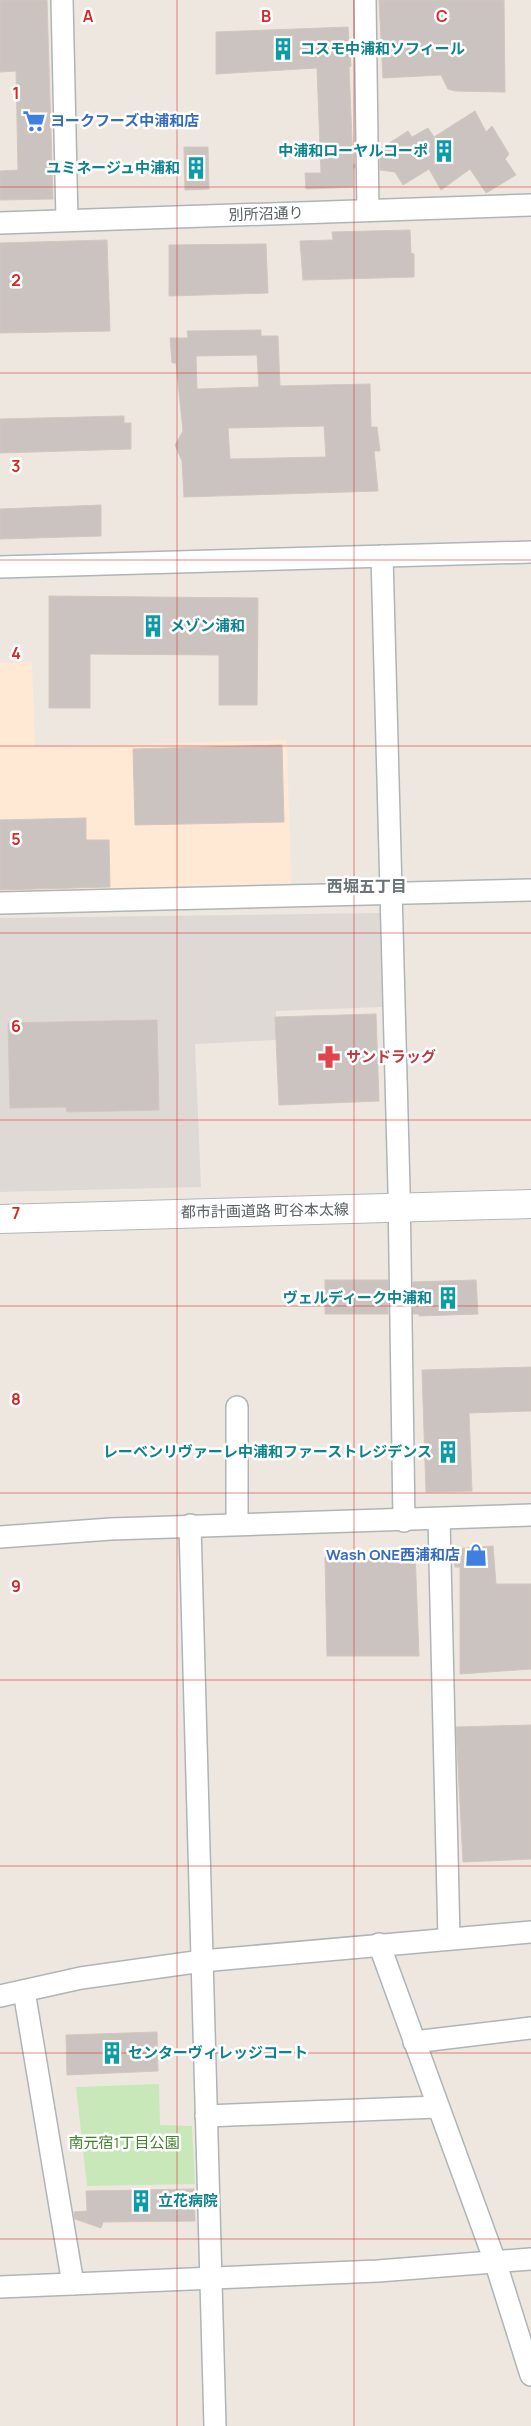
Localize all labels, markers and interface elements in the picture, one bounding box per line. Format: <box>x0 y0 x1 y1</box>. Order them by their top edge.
text: A <box>83 5 94 27</box>
text: B <box>261 5 271 27</box>
text: C <box>436 5 448 27</box>
building icon: コスモ中浦和ソフィール <box>270 36 296 62</box>
place label: コスモ中浦和ソフィール <box>300 38 465 59</box>
text: 1 <box>12 82 20 104</box>
supermarket icon: ヨークフーズ中浦和店 <box>21 108 47 134</box>
place label: ヨークフーズ中浦和店 <box>50 110 199 131</box>
building icon: 中浦和ローヤルコーポ <box>431 138 457 164</box>
place label: 中浦和ローヤルコーポ <box>278 140 428 161</box>
building icon: ユミネージュ中浦和 <box>183 155 209 181</box>
place label: ユミネージュ中浦和 <box>46 157 180 178</box>
street label: 別所沼通り <box>228 202 304 225</box>
text: 2 <box>11 269 21 291</box>
text: 3 <box>11 455 21 477</box>
building icon: メゾン浦和 <box>140 613 166 639</box>
place label: メゾン浦和 <box>170 615 245 636</box>
text: 4 <box>11 642 21 664</box>
text: 5 <box>11 828 21 850</box>
district label: 西堀五丁目 <box>327 875 407 897</box>
text: 6 <box>11 1015 21 1037</box>
pharmacy icon: サンドラッグ <box>316 1044 342 1070</box>
place label: サンドラッグ <box>346 1046 436 1067</box>
street label: 都市計画道路 町谷本太線 <box>181 1199 349 1222</box>
text: 7 <box>12 1202 20 1224</box>
building icon: ヴェルディーク中浦和 <box>435 1285 461 1311</box>
place label: ヴェルディーク中浦和 <box>283 1287 432 1308</box>
text: 8 <box>11 1388 21 1410</box>
building icon: レーベンリヴァーレ中浦和ファーストレジデンス <box>435 1439 461 1465</box>
place label: レーベンリヴァーレ中浦和ファーストレジデンス <box>103 1441 432 1462</box>
shop icon: Wash ONE西浦和店 <box>463 1542 489 1568</box>
place label: Wash ONE西浦和店 <box>326 1544 460 1565</box>
text: 9 <box>11 1575 21 1597</box>
building icon: センターヴィレッジコート <box>99 2040 125 2066</box>
place label: センターヴィレッジコート <box>128 2042 308 2063</box>
park label: 南元宿1丁目公園 <box>69 2132 179 2153</box>
building icon: 立花病院 <box>128 2188 154 2214</box>
place label: 立花病院 <box>158 2190 218 2211</box>

